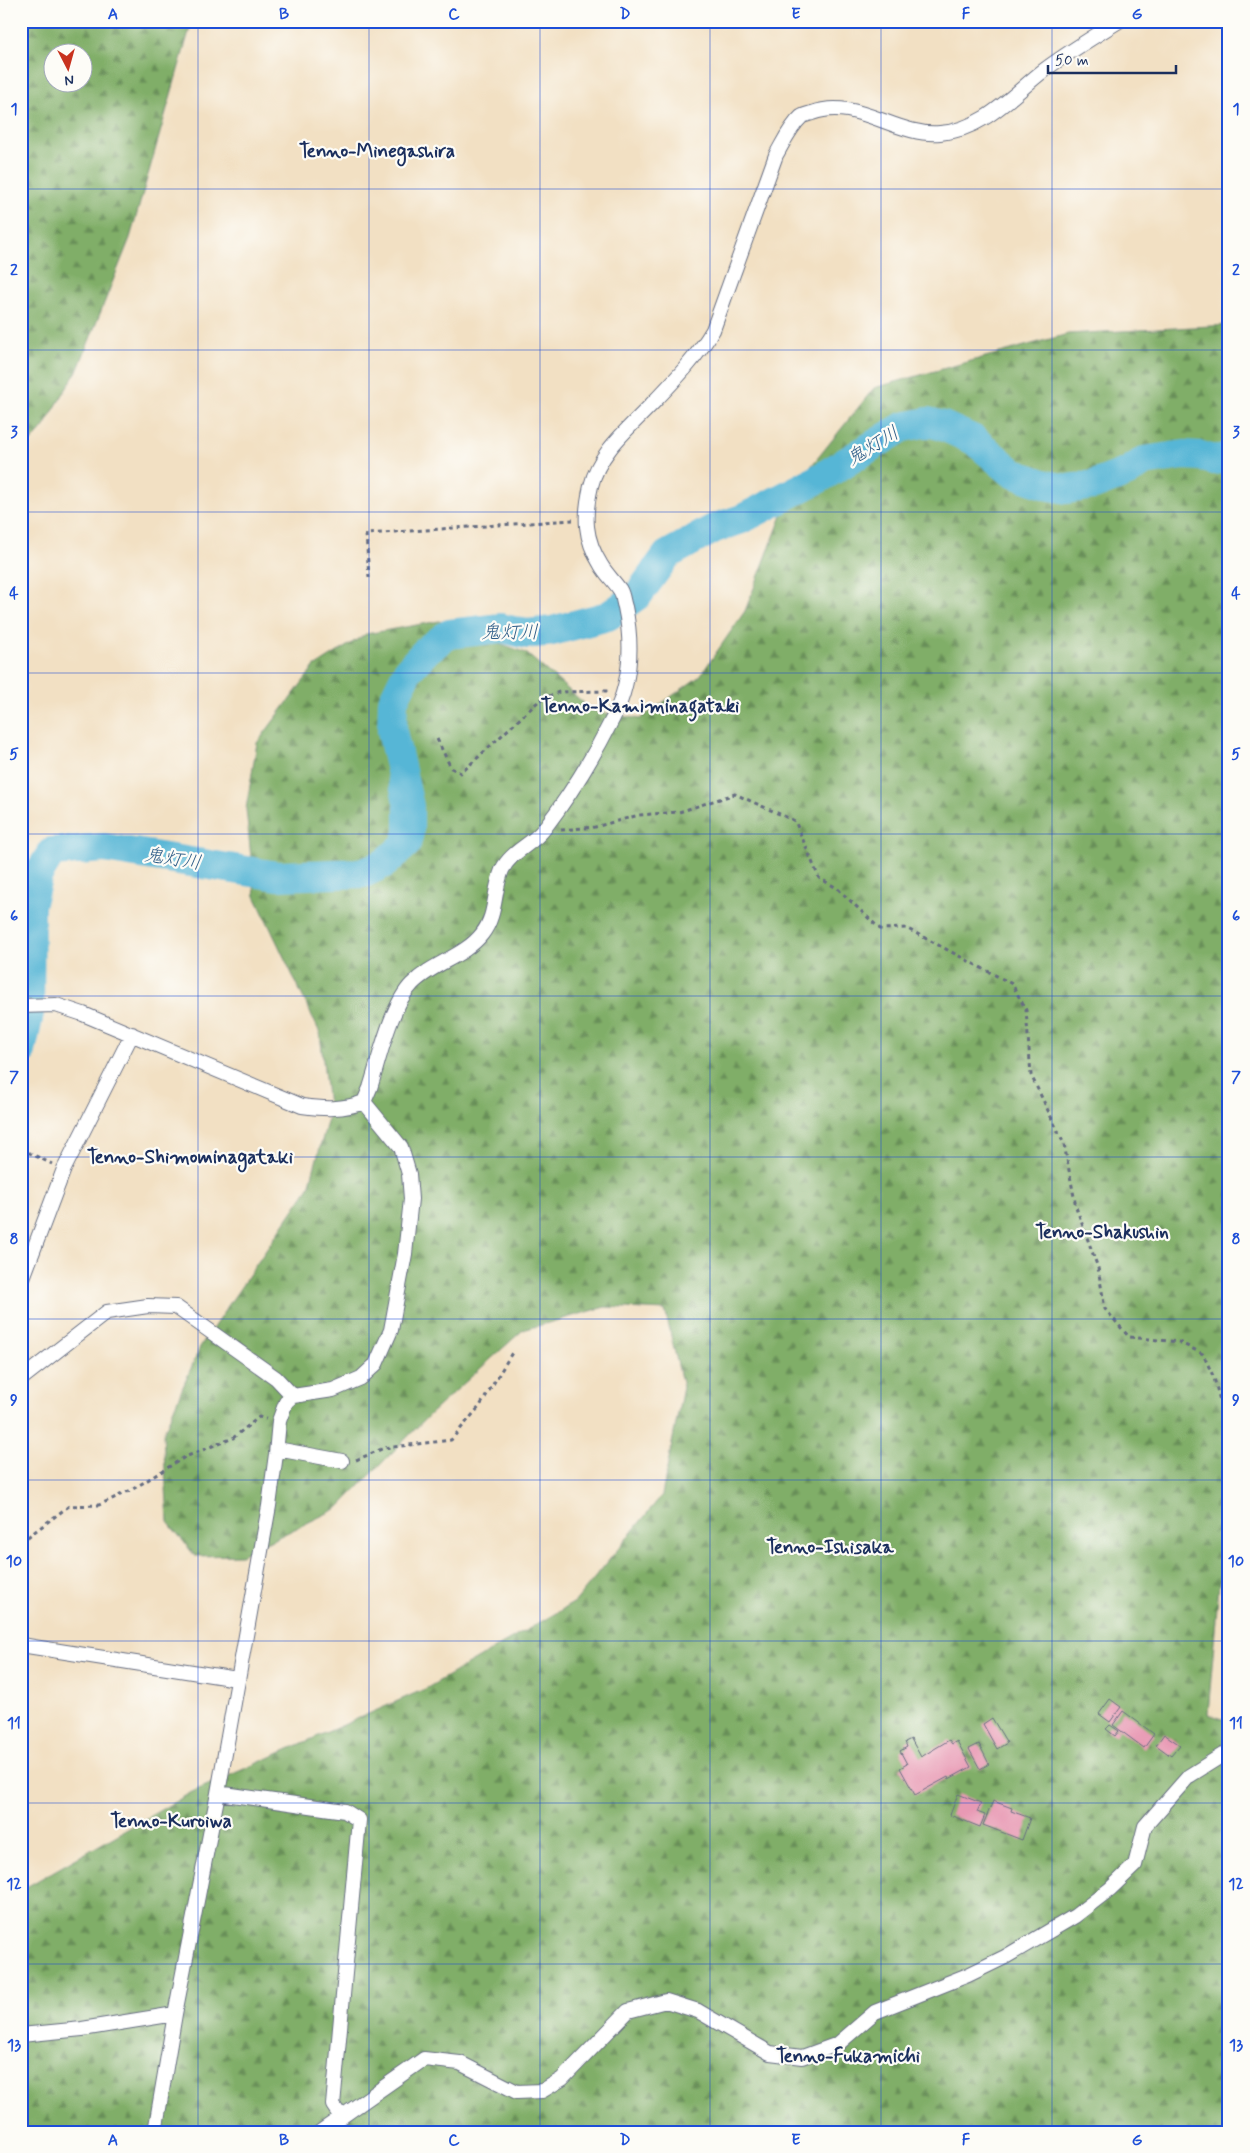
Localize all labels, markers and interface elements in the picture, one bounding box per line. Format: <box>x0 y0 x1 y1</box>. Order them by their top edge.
text: A <box>108 4 118 25</box>
text: B <box>279 4 289 25</box>
text: C <box>448 4 460 25</box>
text: D <box>619 4 631 25</box>
text: E <box>791 4 801 25</box>
text: F <box>962 4 971 25</box>
text: G <box>1132 4 1143 25</box>
north arrow <box>42 42 92 92</box>
scale bar <box>1048 42 1175 74</box>
text: 50 m <box>1055 51 1089 71</box>
text: N <box>64 70 75 89</box>
text: 1 <box>10 99 18 120</box>
text: 1 <box>1232 99 1240 120</box>
district label: Tenno-Minegashira <box>299 139 455 167</box>
text: 2 <box>10 260 18 281</box>
text: 2 <box>1232 260 1240 281</box>
water label: 鬼灯川 <box>842 421 904 471</box>
text: 3 <box>10 422 18 443</box>
text: 3 <box>1232 422 1240 443</box>
text: 4 <box>9 583 19 604</box>
text: 4 <box>1231 583 1241 604</box>
water label: 鬼灯川 <box>481 620 539 645</box>
district label: Tenno-Kamiminagataki <box>541 694 739 722</box>
text: 5 <box>9 744 19 765</box>
text: 5 <box>1231 744 1241 765</box>
water label: 鬼灯川 <box>143 842 203 876</box>
text: 6 <box>10 906 18 927</box>
text: 6 <box>1232 906 1240 927</box>
text: 7 <box>9 1067 19 1088</box>
text: 7 <box>1231 1067 1241 1088</box>
district label: Tenno-Shimominagataki <box>87 1145 293 1173</box>
district label: Tenno-Shakushin <box>1035 1220 1169 1245</box>
text: 8 <box>9 1229 19 1250</box>
text: 8 <box>1231 1229 1241 1250</box>
text: 9 <box>10 1390 18 1411</box>
text: 9 <box>1232 1390 1240 1411</box>
district label: Tenno-Ishisaka <box>766 1535 894 1560</box>
text: 10 <box>6 1551 22 1572</box>
text: 10 <box>1228 1551 1244 1572</box>
text: 11 <box>7 1713 21 1734</box>
text: 11 <box>1229 1713 1243 1734</box>
district label: Tenno-Kuroiwa <box>110 1809 232 1834</box>
text: 12 <box>6 1874 22 1895</box>
text: 12 <box>1228 1874 1244 1895</box>
text: 13 <box>7 2035 21 2056</box>
text: 13 <box>1229 2035 1243 2056</box>
district label: Tenno-Fukamichi <box>776 2044 920 2069</box>
text: A <box>108 2130 118 2151</box>
text: B <box>279 2130 289 2151</box>
text: C <box>448 2130 460 2151</box>
text: D <box>619 2130 631 2151</box>
text: E <box>791 2130 801 2151</box>
text: F <box>962 2130 971 2151</box>
text: G <box>1132 2130 1143 2151</box>

